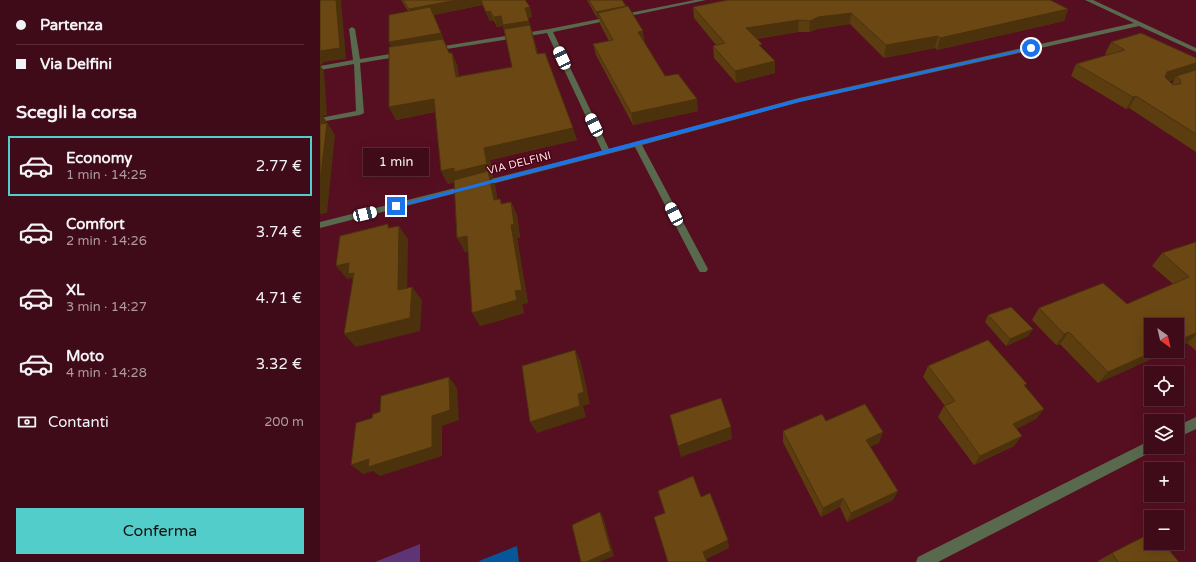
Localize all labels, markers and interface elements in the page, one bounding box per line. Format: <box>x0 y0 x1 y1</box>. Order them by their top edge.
text: Partenza <box>40 16 103 34</box>
route start <box>1022 39 1040 57</box>
car <box>551 45 573 71</box>
text: Via Delfini <box>40 55 112 73</box>
text: Scegli la corsa <box>16 101 137 123</box>
car <box>583 112 605 138</box>
icon: car <box>18 148 54 184</box>
callout: 1 min <box>363 148 429 176</box>
text: Economy <box>66 149 132 167</box>
street label: VIA DELFINI <box>486 149 552 177</box>
text: 1 min <box>379 154 413 170</box>
text: 2.77 € <box>256 157 302 175</box>
text: 1 min · 14:25 <box>66 167 147 183</box>
route end <box>387 197 405 215</box>
car <box>663 201 685 227</box>
car <box>352 205 378 223</box>
icon: car <box>18 214 54 250</box>
text: Comfort <box>66 215 125 233</box>
text: 3.74 € <box>256 223 302 241</box>
text: 2 min · 14:26 <box>66 233 147 249</box>
icon: car <box>18 280 54 316</box>
text: XL <box>66 281 85 299</box>
text: 4.71 € <box>256 289 302 307</box>
text: 3 min · 14:27 <box>66 299 147 315</box>
north arrow <box>1144 318 1184 358</box>
map controls <box>1144 318 1184 550</box>
icon: car <box>18 346 54 382</box>
text: Moto <box>66 347 104 365</box>
text: 3.32 € <box>256 355 302 373</box>
text: 4 min · 14:28 <box>66 365 147 381</box>
button: locate <box>1144 366 1184 406</box>
icon: cash <box>16 411 38 433</box>
text: Contanti <box>48 413 109 431</box>
text: 200 m <box>264 414 304 430</box>
button: layers <box>1144 414 1184 454</box>
button: + <box>1144 462 1184 502</box>
button: Conferma <box>16 508 304 554</box>
button: − <box>1144 510 1184 550</box>

